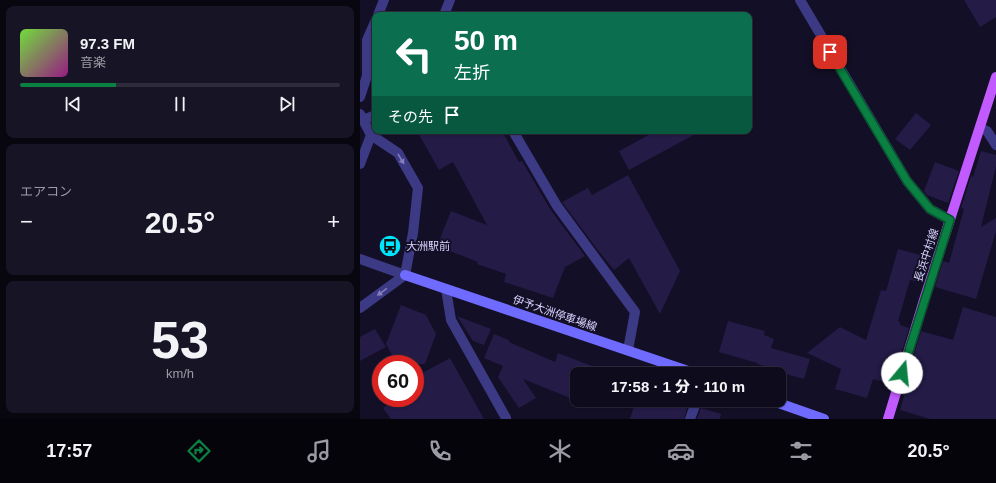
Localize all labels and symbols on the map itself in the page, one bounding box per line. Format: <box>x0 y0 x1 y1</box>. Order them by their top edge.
pin <box>813 35 847 69</box>
one-way arrow <box>398 153 405 165</box>
street label: 長浜中村線 <box>912 227 940 283</box>
bus stop icon: 大洲駅前 <box>377 233 403 259</box>
place label: 大洲駅前 <box>406 240 450 252</box>
one-way arrow <box>377 287 388 296</box>
street label: 伊予大洲停車場線 <box>511 293 599 333</box>
position arrow <box>881 352 923 394</box>
speed limit sign: 60 <box>372 355 424 407</box>

